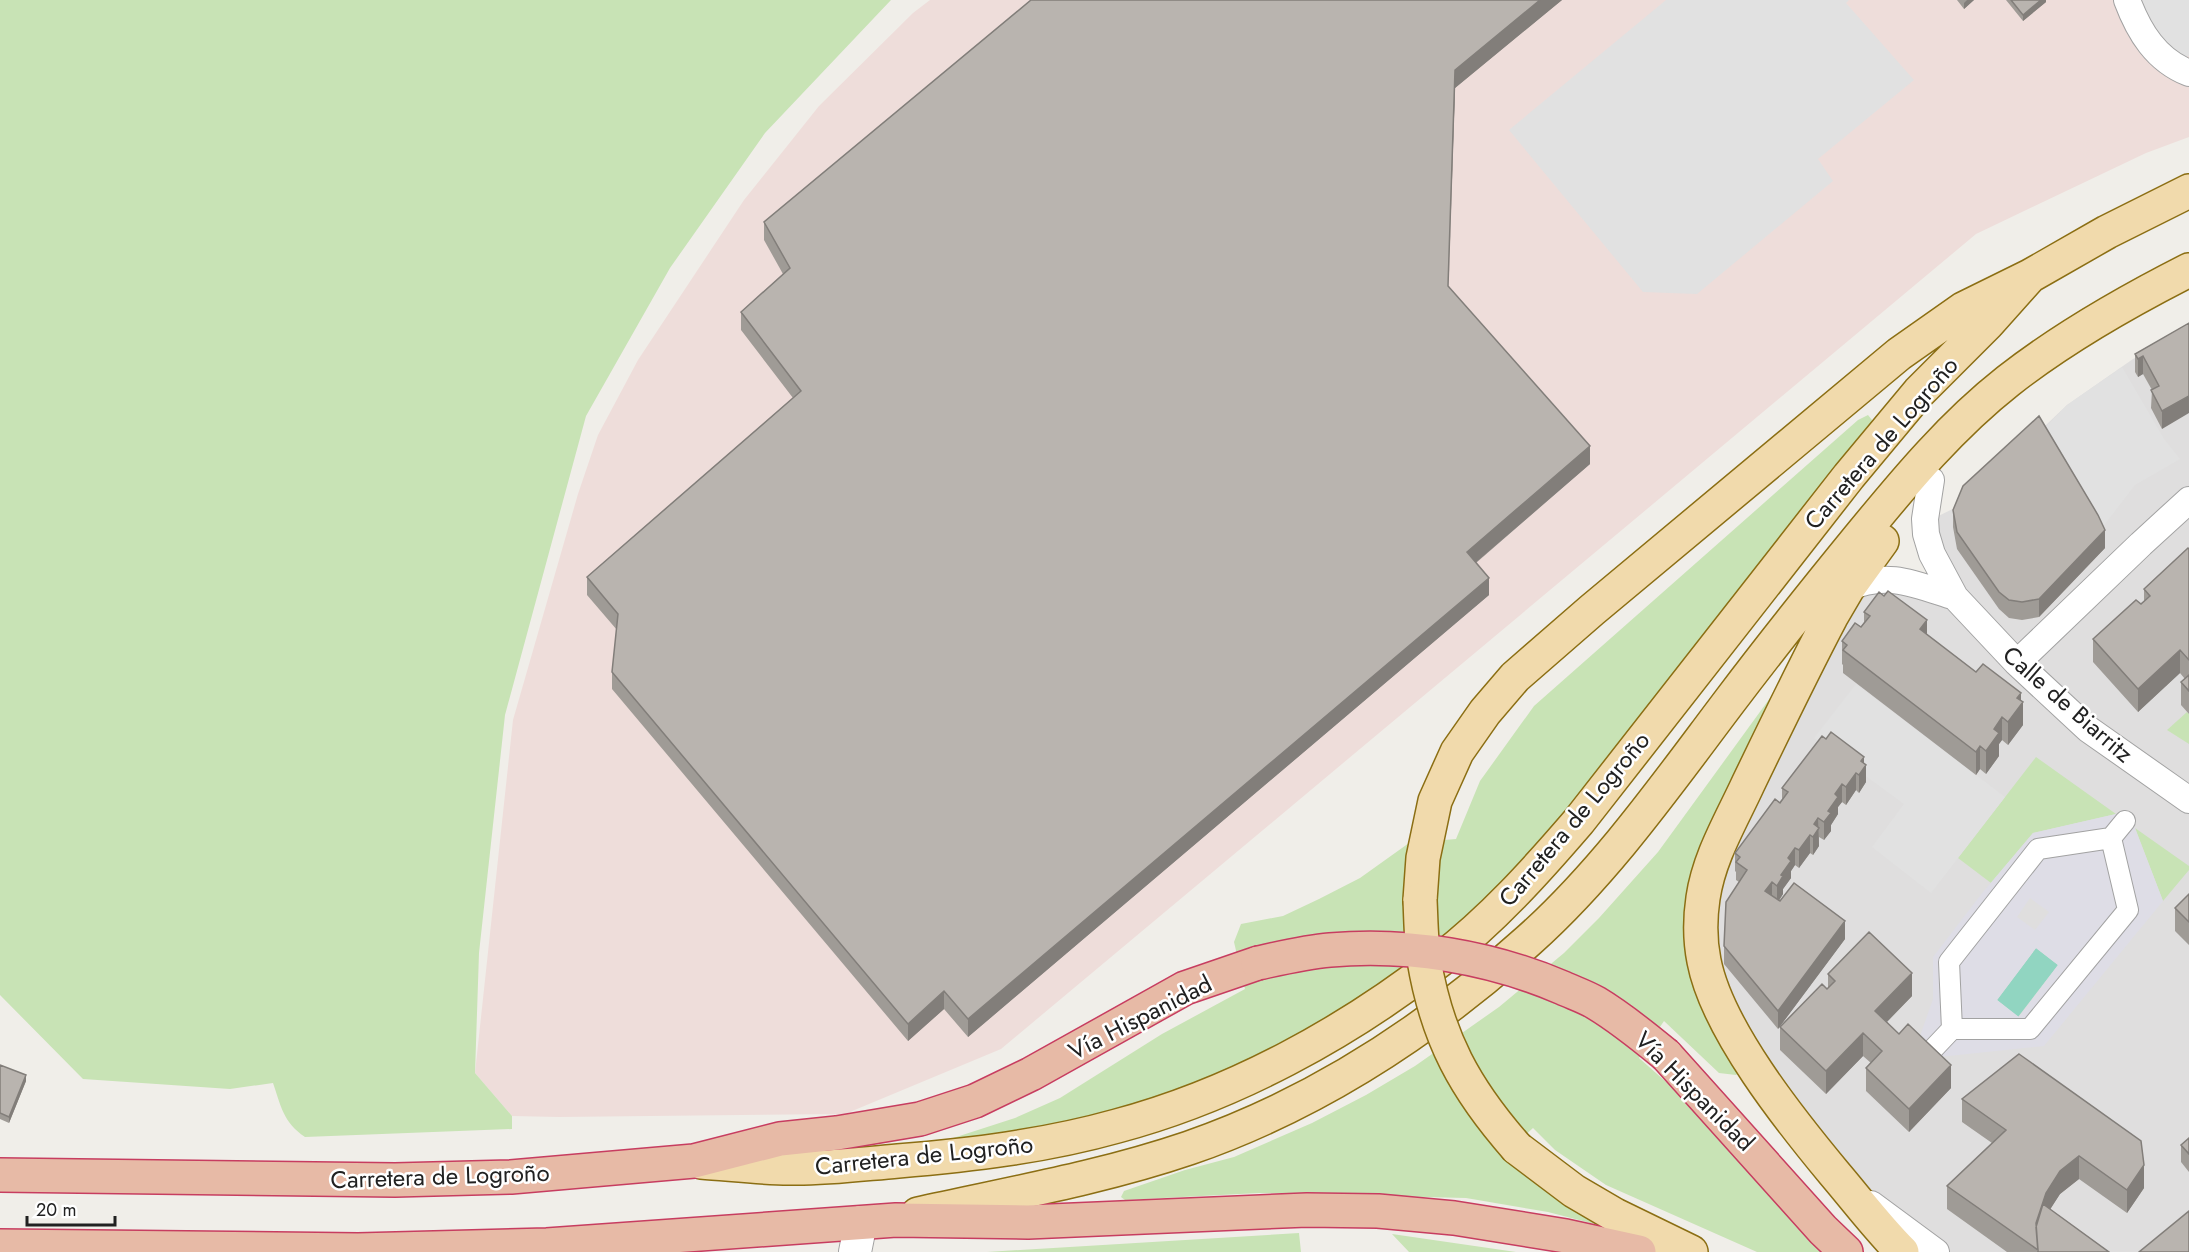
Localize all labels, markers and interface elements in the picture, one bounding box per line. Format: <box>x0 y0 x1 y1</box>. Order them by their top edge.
street label: Carretera de Logroño <box>1796 349 1966 537</box>
street label: Calle de Biarritz <box>1995 637 2141 771</box>
street label: Carretera de Logroño <box>1490 724 1658 914</box>
street label: Vía Hispanidad <box>1062 966 1218 1068</box>
street label: Vía Hispanidad <box>1627 1023 1763 1159</box>
street label: Carretera de Logroño <box>813 1126 1035 1184</box>
street label: Carretera de Logroño <box>330 1155 550 1197</box>
scale bar <box>27 1189 116 1227</box>
text: 20 m <box>36 1197 76 1223</box>

